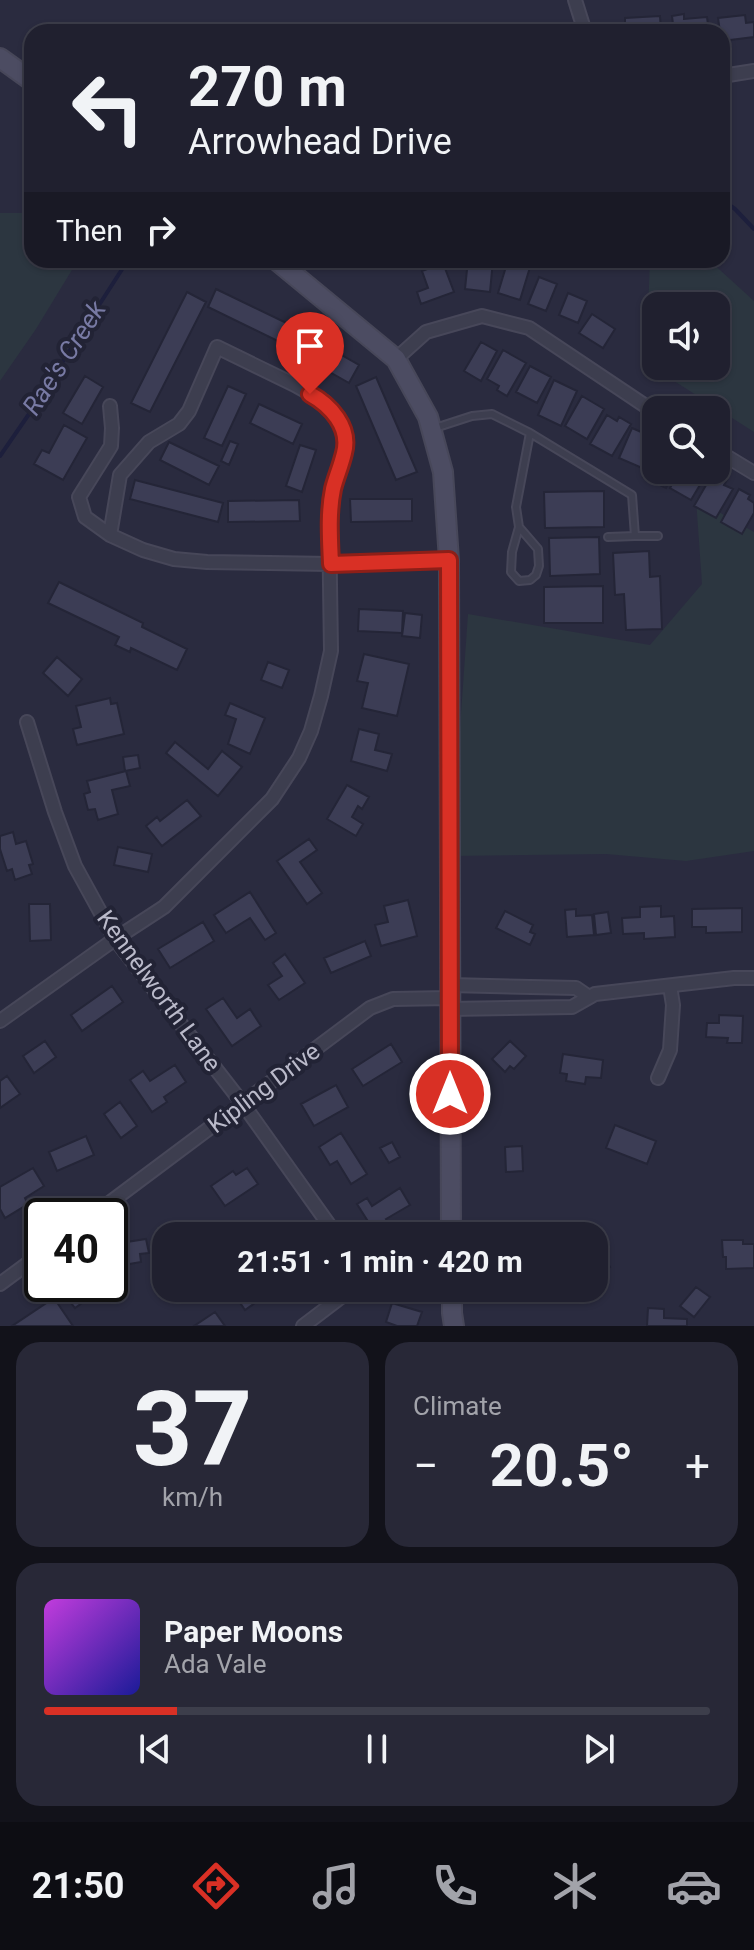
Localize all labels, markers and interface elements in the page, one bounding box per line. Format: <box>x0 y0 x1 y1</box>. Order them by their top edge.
text: 270 m <box>188 54 347 120</box>
icon: left <box>56 56 160 160</box>
text: Arrowhead Drive <box>188 121 452 163</box>
icon: right <box>139 208 183 252</box>
text: Then <box>56 213 123 248</box>
map controls <box>642 292 730 484</box>
button: sound <box>642 292 730 380</box>
water label: Rae's Creek <box>16 295 113 420</box>
pin <box>276 312 344 394</box>
icon: arrive <box>288 324 332 368</box>
button: search <box>642 396 730 484</box>
street label: Kennelworth Lane <box>91 905 227 1077</box>
street label: Kipling Drive <box>203 1037 325 1139</box>
position arrow <box>408 1052 492 1136</box>
speed limit sign: 40 <box>24 1198 128 1302</box>
text: 21:51 · 1 min · 420 m <box>237 1244 523 1279</box>
text: 37 <box>133 1369 252 1490</box>
text: Climate <box>413 1391 502 1421</box>
text: 20.5° <box>490 1430 634 1501</box>
text: − <box>413 1440 438 1492</box>
text: + <box>685 1440 710 1492</box>
text: km/h <box>162 1482 223 1512</box>
text: Paper Moons <box>164 1614 343 1649</box>
text: Ada Vale <box>164 1649 266 1679</box>
icon: previous <box>133 1727 177 1771</box>
icon: pause <box>355 1727 399 1771</box>
icon: next <box>577 1727 621 1771</box>
icon: directions <box>188 1858 244 1914</box>
icon: music <box>308 1858 364 1914</box>
icon: phone <box>427 1858 483 1914</box>
icon: climate <box>547 1858 603 1914</box>
icon: car <box>666 1858 722 1914</box>
text: 21:50 <box>32 1865 125 1907</box>

